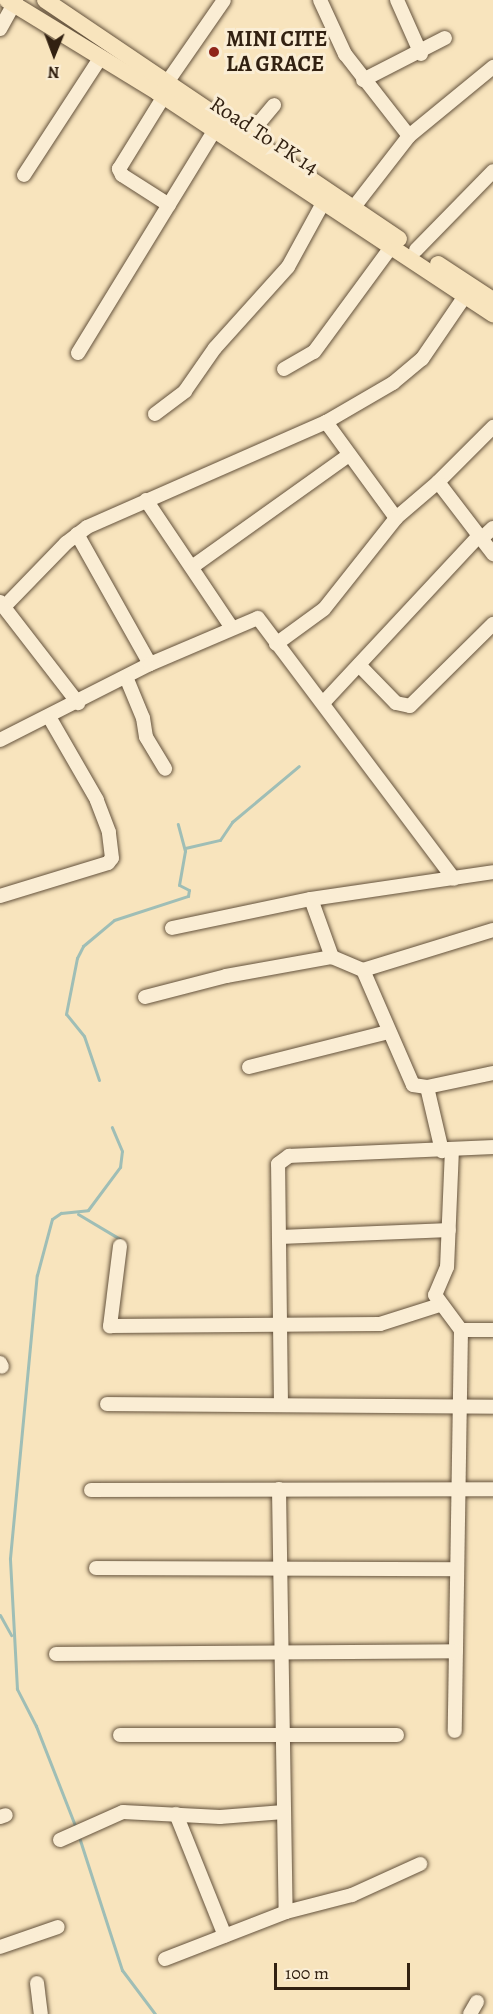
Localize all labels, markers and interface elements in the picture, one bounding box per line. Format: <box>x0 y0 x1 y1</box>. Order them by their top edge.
north arrow <box>24 24 84 84</box>
place label: MINI CITE LA GRACE <box>226 26 327 78</box>
marker: MINI CITE LA GRACE <box>207 45 221 59</box>
text: N <box>48 61 60 83</box>
street label: Road To PK 14 <box>205 91 323 181</box>
scale bar <box>277 1951 414 1989</box>
text: 100 m <box>285 1961 329 1985</box>

